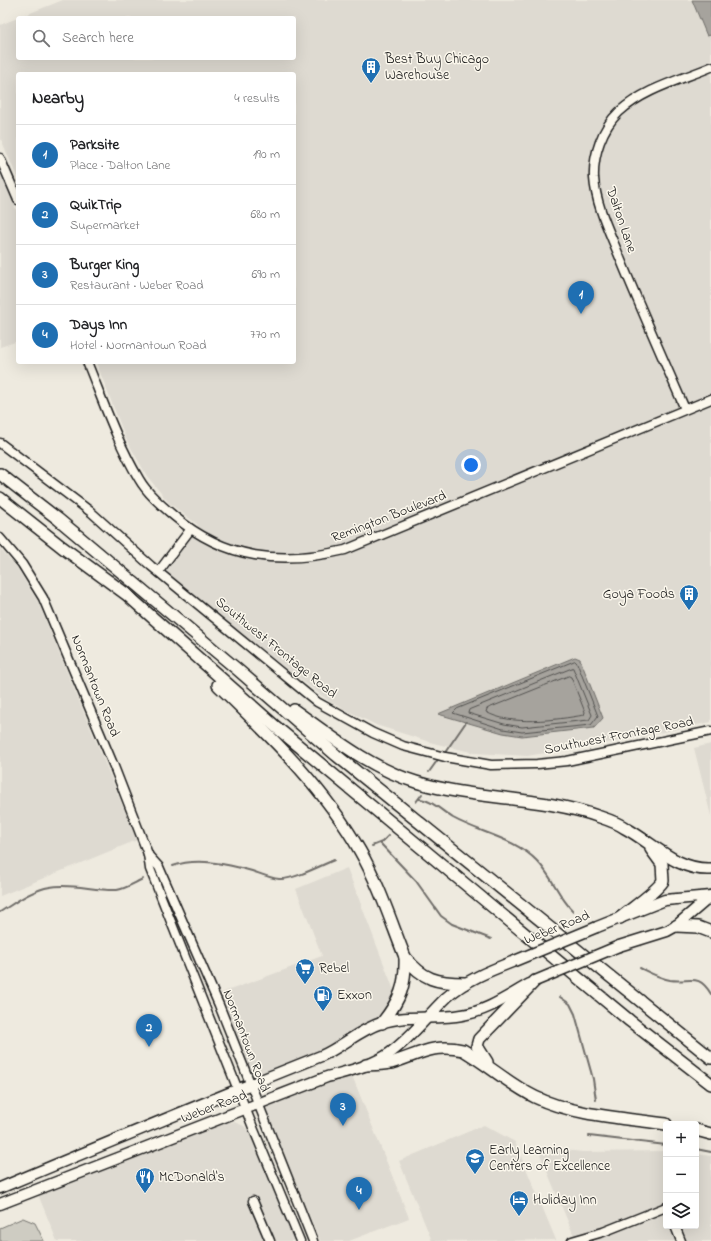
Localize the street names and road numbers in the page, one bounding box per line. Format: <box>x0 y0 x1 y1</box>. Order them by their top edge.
street label: Dalton Lane <box>600 183 642 256</box>
street label: Remington Boulevard <box>329 485 450 549</box>
street label: Southwest Frontage Road <box>210 592 342 705</box>
street label: Normantown Road <box>65 632 125 740</box>
street label: Southwest Frontage Road <box>543 711 696 762</box>
street label: Weber Road <box>521 905 593 951</box>
street label: Normantown Road <box>217 987 275 1095</box>
street label: Weber Road <box>178 1085 250 1129</box>

